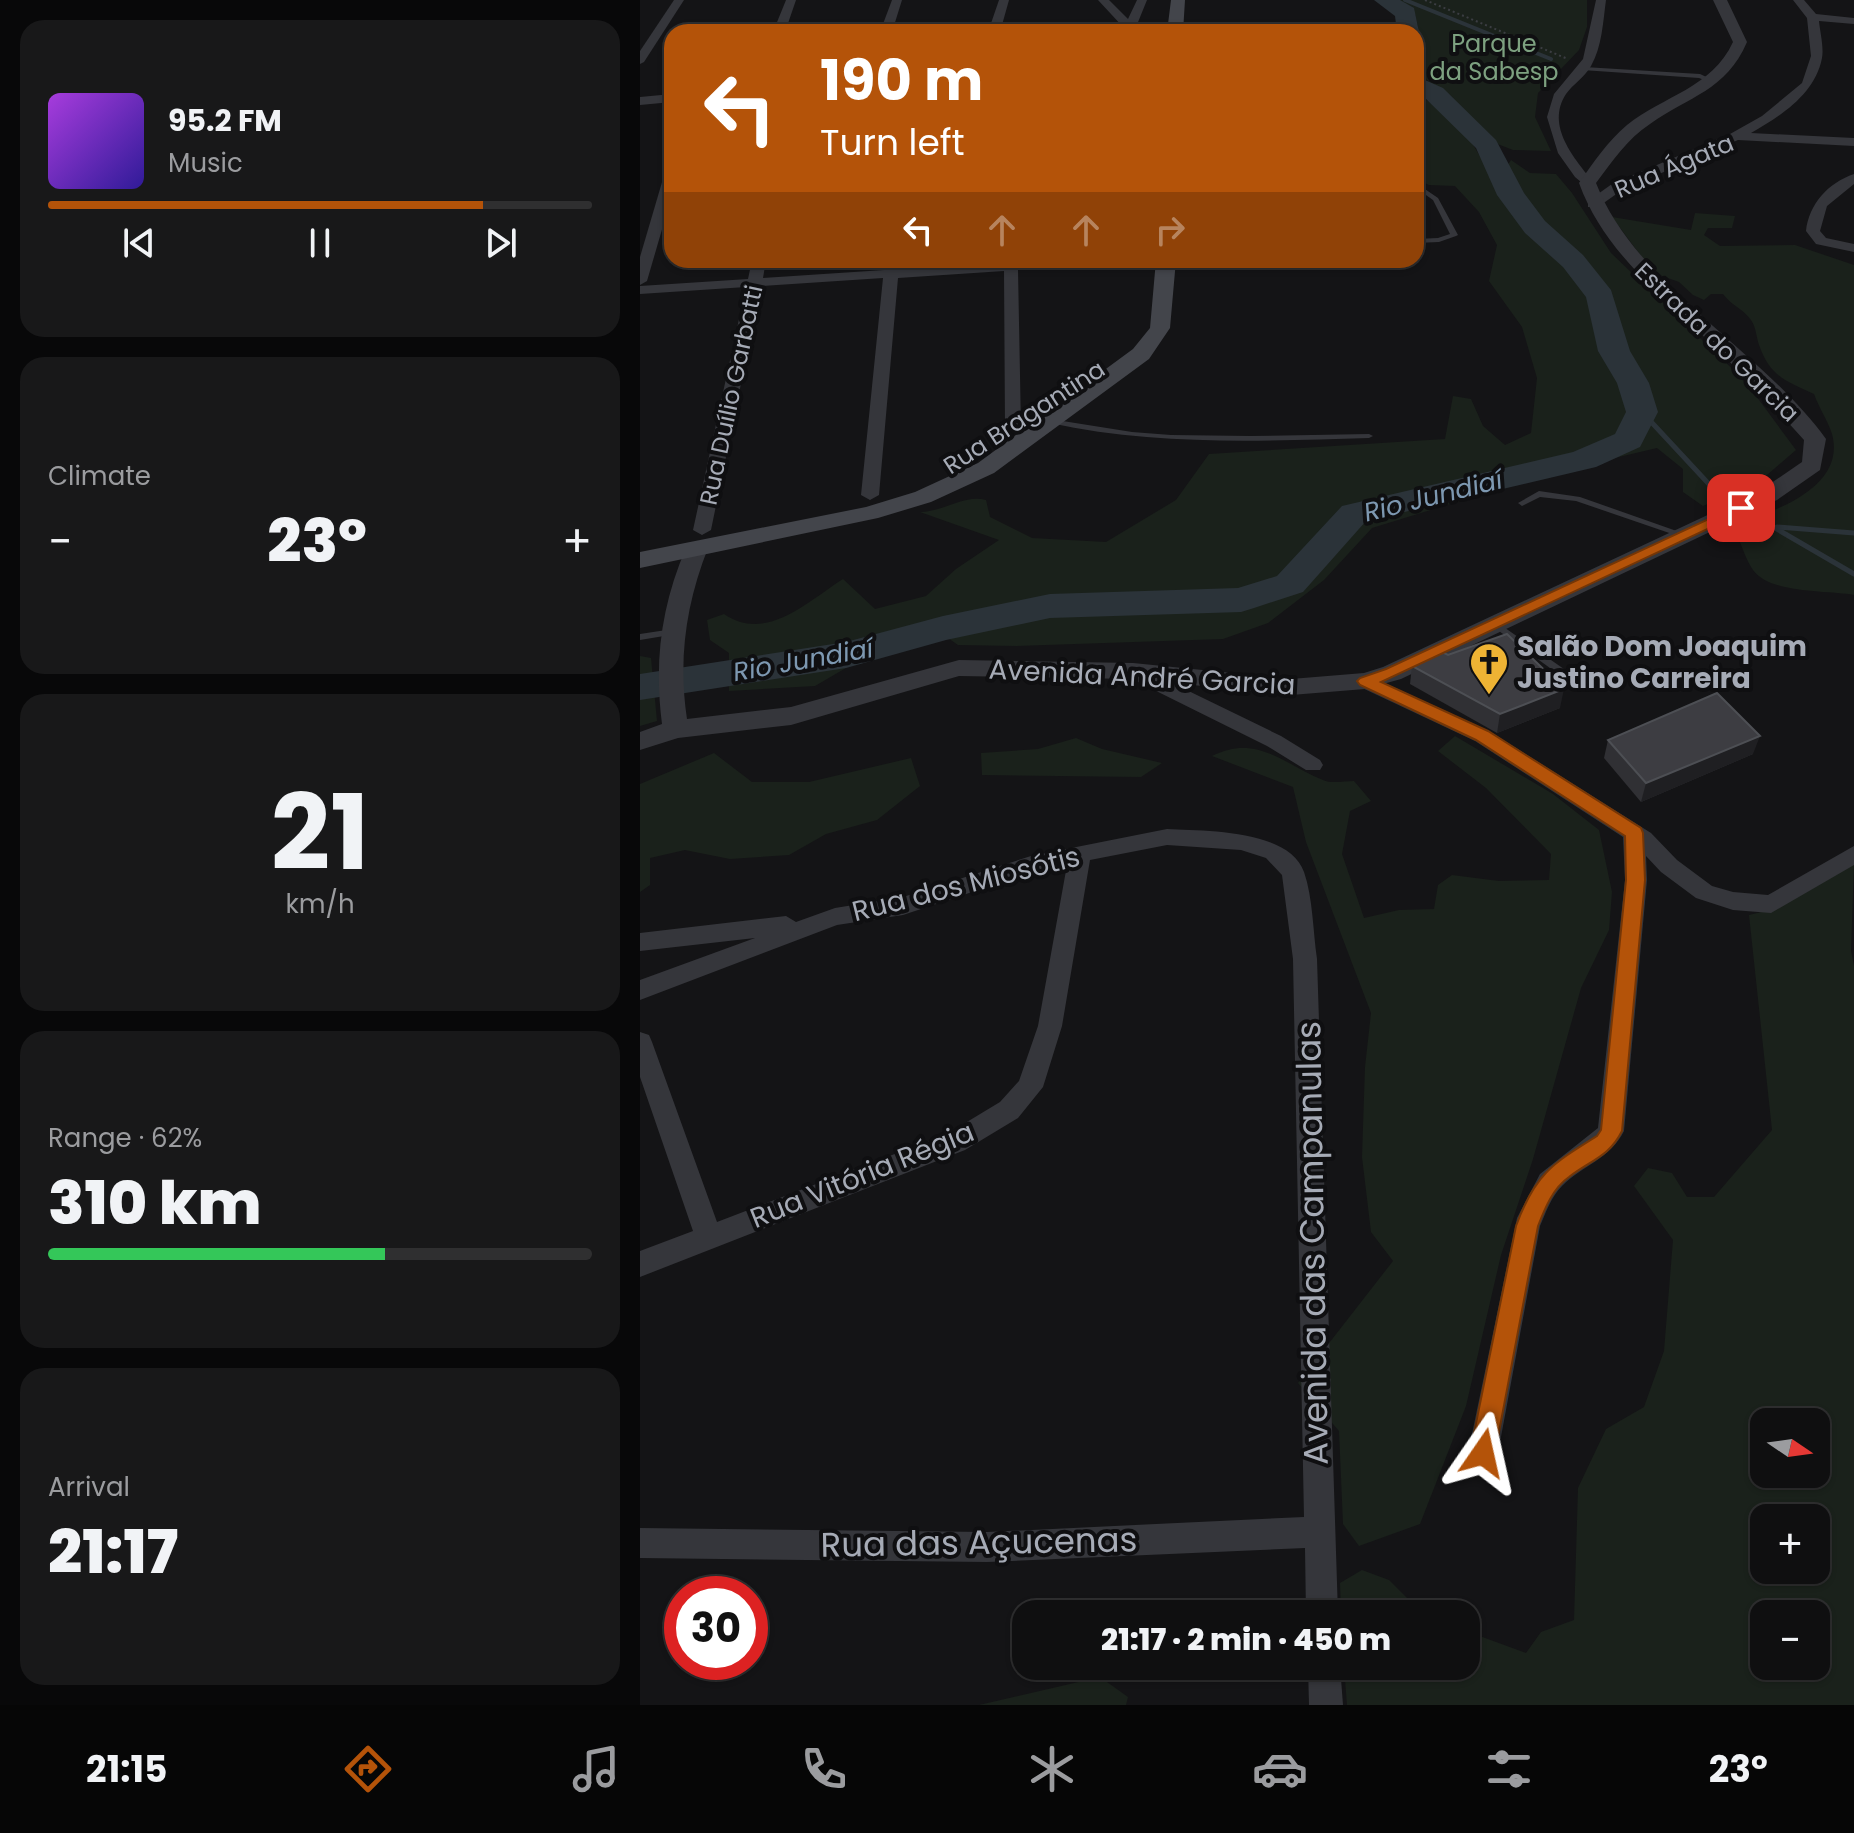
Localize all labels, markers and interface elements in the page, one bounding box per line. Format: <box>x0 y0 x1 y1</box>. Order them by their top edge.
park label: Parque da Sabesp <box>1429 27 1559 88</box>
text: 190 m <box>820 41 983 120</box>
icon: left <box>688 56 792 160</box>
text: 95.2 FM <box>168 99 282 142</box>
text: Turn left <box>820 117 965 168</box>
street label: Rua Ágata <box>1609 126 1739 206</box>
text: Music <box>168 145 243 181</box>
icon: left <box>896 208 940 252</box>
icon: ahead <box>980 208 1024 252</box>
icon: ahead <box>1064 208 1108 252</box>
icon: right <box>1148 208 1192 252</box>
icon: previous <box>117 221 161 265</box>
icon: pause <box>298 221 342 265</box>
icon: next <box>479 221 523 265</box>
street label: Estrada do Garcia <box>1628 255 1806 429</box>
street label: Rua Duílio Garbatti <box>692 282 770 508</box>
street label: Rua Bragantina <box>937 352 1111 482</box>
text: Climate <box>48 458 151 494</box>
water label: Rio Jundiaí <box>1360 461 1509 531</box>
pin <box>1707 474 1775 542</box>
icon: arrive <box>1719 486 1763 530</box>
text: 23° <box>267 499 367 583</box>
text: − <box>48 511 72 572</box>
text: + <box>562 511 592 572</box>
place label: Salão Dom Joaquim Justino Carreira <box>1517 627 1807 698</box>
water label: Rio Jundiaí <box>730 630 878 690</box>
church icon: Salão Dom Joaquim Justino Carreira <box>1468 641 1510 696</box>
street label: Avenida André Garcia <box>988 649 1296 705</box>
text: 21 <box>271 760 369 905</box>
street label: Rua dos Miosótis <box>848 837 1084 931</box>
text: km/h <box>285 886 355 922</box>
street label: Avenida das Campanulas <box>1284 1021 1340 1465</box>
street label: Rua Vitória Régia <box>744 1112 980 1238</box>
text: Range · 62% <box>48 1120 202 1156</box>
text: 310 km <box>48 1161 262 1245</box>
north arrow <box>1750 1408 1830 1488</box>
map controls <box>1750 1408 1830 1680</box>
position arrow <box>1441 1411 1525 1495</box>
text: Arrival <box>48 1469 130 1505</box>
button: + <box>1750 1504 1830 1584</box>
text: 21:17 <box>48 1510 178 1594</box>
street label: Rua das Açucenas <box>820 1515 1138 1569</box>
speed limit sign: 30 <box>664 1576 768 1680</box>
button: − <box>1750 1600 1830 1680</box>
text: 21:17 · 2 min · 450 m <box>1101 1618 1391 1661</box>
icon: directions <box>340 1741 396 1797</box>
icon: music <box>568 1741 624 1797</box>
icon: phone <box>796 1741 852 1797</box>
icon: climate <box>1024 1741 1080 1797</box>
icon: car <box>1252 1741 1308 1797</box>
icon: filters <box>1481 1741 1537 1797</box>
text: 21:15 <box>86 1744 167 1795</box>
text: 23° <box>1709 1744 1768 1795</box>

